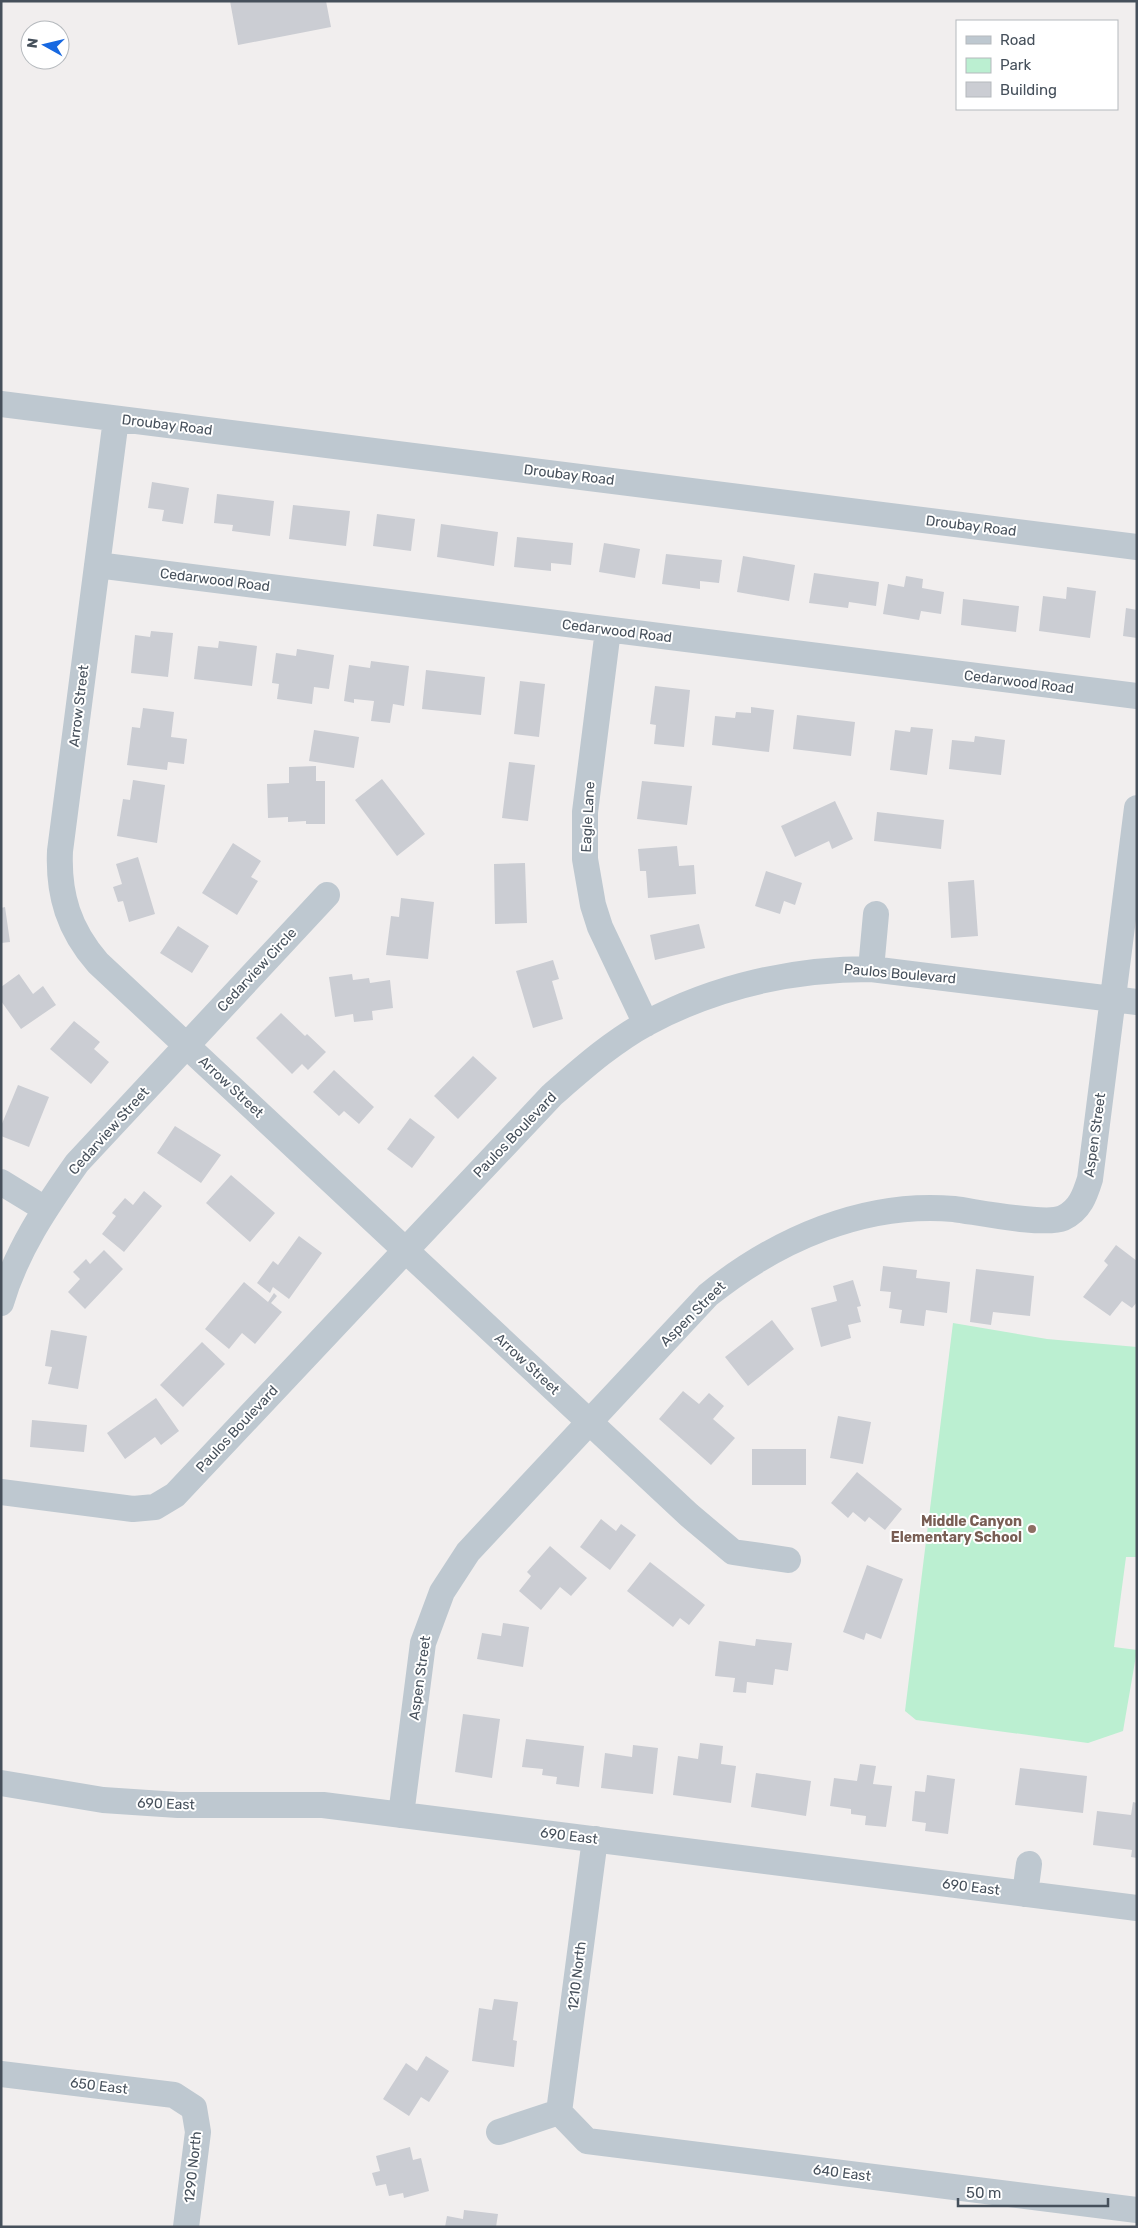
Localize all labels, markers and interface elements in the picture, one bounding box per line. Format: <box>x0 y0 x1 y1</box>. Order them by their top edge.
north arrow <box>20 20 70 70</box>
legend <box>956 20 1118 110</box>
text: Road <box>1000 31 1036 49</box>
text: N <box>24 37 42 49</box>
text: Park <box>1000 56 1031 74</box>
text: Building <box>1000 81 1057 99</box>
street label: Droubay Road <box>121 411 213 439</box>
street label: Droubay Road <box>523 461 615 489</box>
street label: Droubay Road <box>925 512 1017 540</box>
street label: Cedarwood Road <box>159 565 271 595</box>
street label: Cedarwood Road <box>561 616 673 646</box>
street label: Arrow Street <box>66 663 93 748</box>
street label: Cedarwood Road <box>963 667 1075 697</box>
street label: Eagle Lane <box>578 781 598 853</box>
street label: Cedarview Circle <box>214 924 300 1015</box>
street label: Paulos Boulevard <box>843 961 957 987</box>
street label: Arrow Street <box>195 1053 267 1122</box>
street label: Cedarview Street <box>65 1083 153 1178</box>
street label: Paulos Boulevard <box>470 1089 560 1181</box>
street label: Aspen Street <box>1081 1091 1109 1178</box>
street label: Aspen Street <box>657 1278 729 1350</box>
street label: Arrow Street <box>491 1330 563 1399</box>
street label: Paulos Boulevard <box>192 1382 282 1476</box>
place label: Middle Canyon Elementary School <box>891 1513 1022 1546</box>
marker: Middle Canyon Elementary School <box>1026 1523 1038 1535</box>
street label: Aspen Street <box>406 1634 434 1721</box>
street label: 690 East <box>137 1794 196 1814</box>
street label: 690 East <box>539 1824 599 1848</box>
street label: 690 East <box>941 1875 1001 1899</box>
street label: 1210 North <box>564 1940 590 2012</box>
street label: 650 East <box>69 2074 129 2098</box>
street label: 1290 North <box>181 2130 205 2204</box>
street label: 640 East <box>812 2161 872 2185</box>
scale bar <box>958 2176 1108 2208</box>
text: 50 m <box>966 2184 1001 2202</box>

